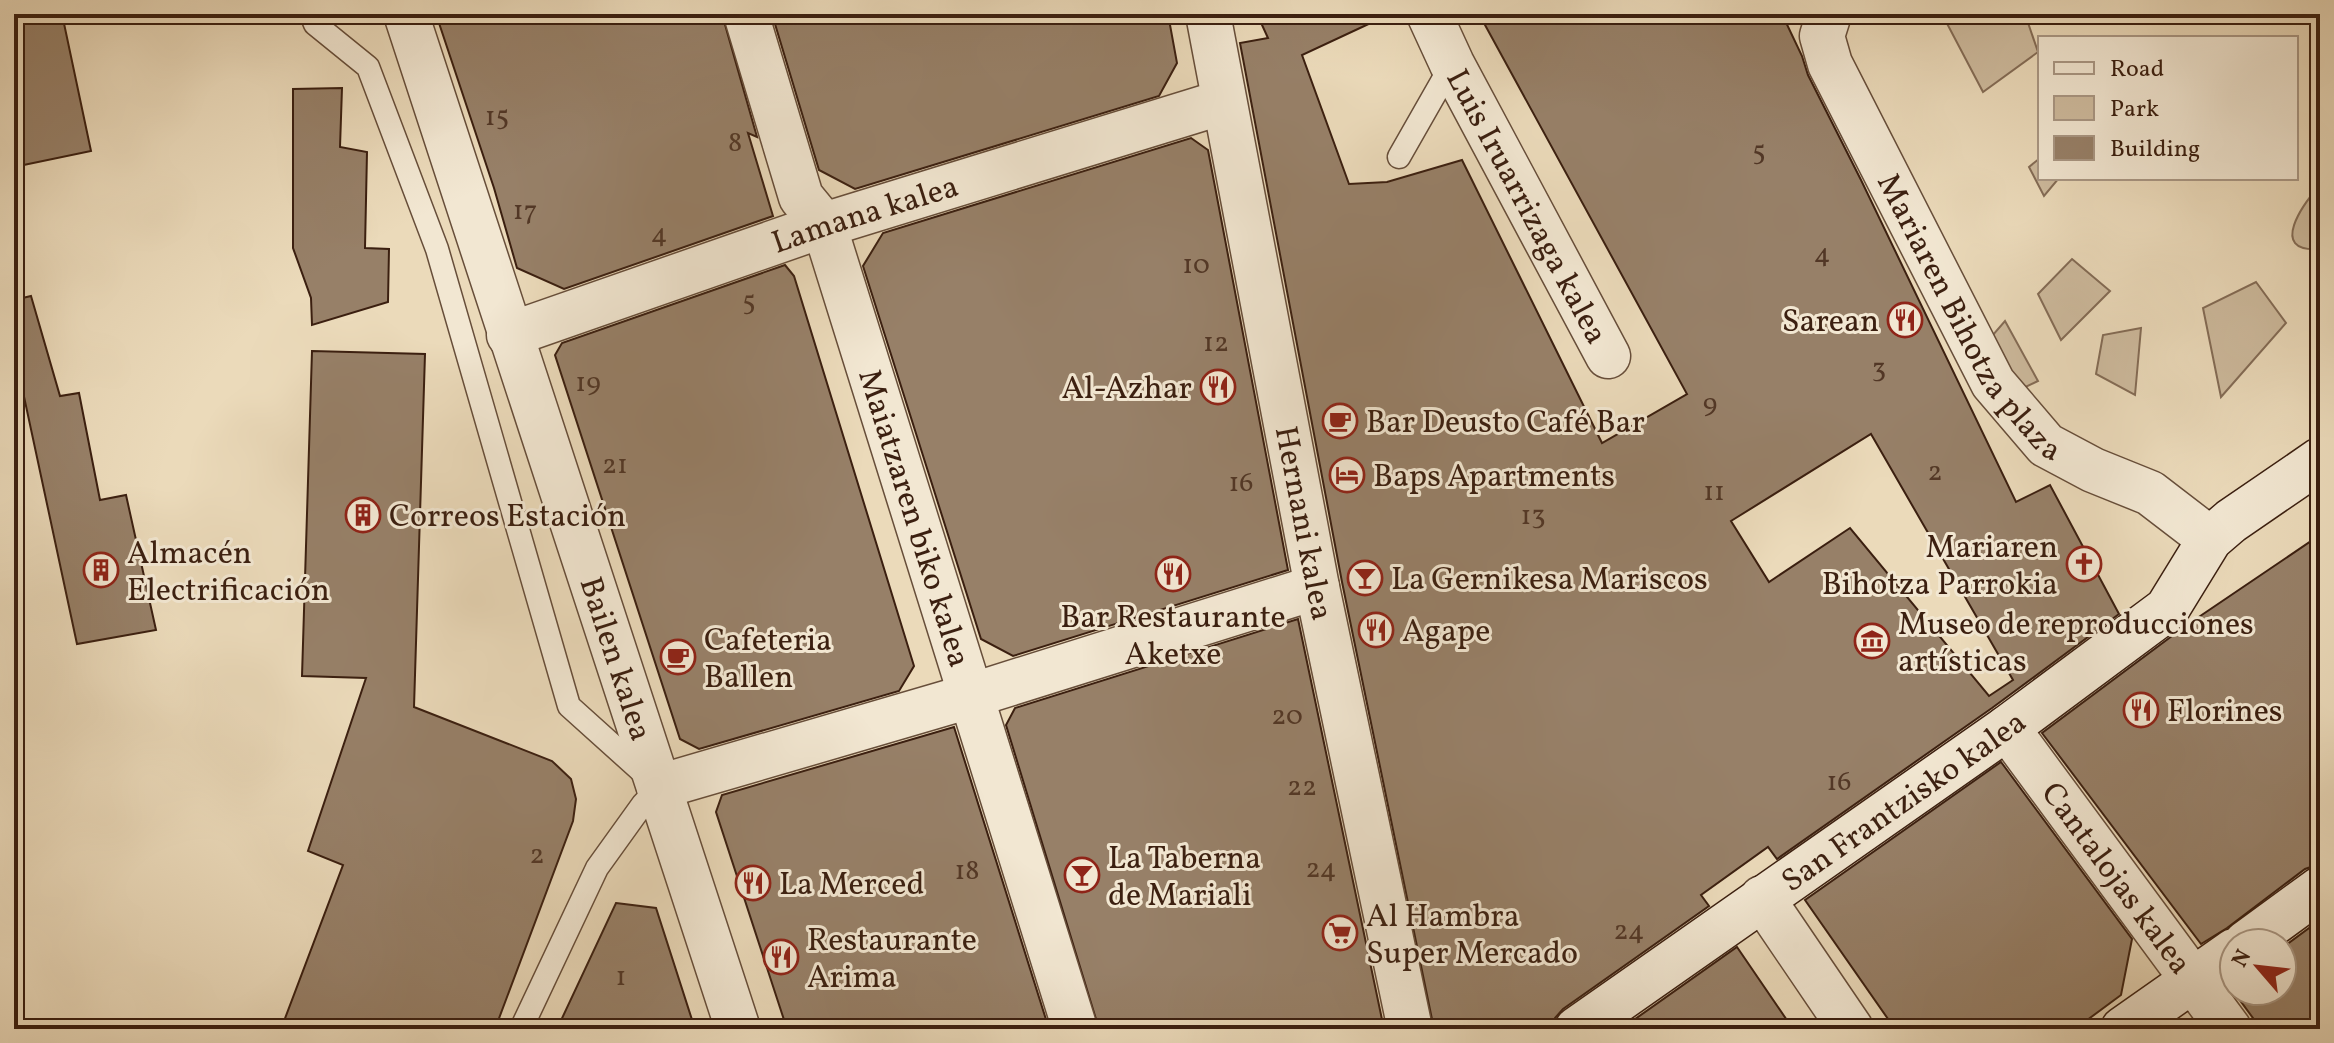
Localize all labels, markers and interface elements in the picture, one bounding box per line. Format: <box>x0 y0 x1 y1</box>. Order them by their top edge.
legend <box>2038 36 2298 180</box>
text: Road <box>2110 53 2164 87</box>
street label: Luis Iruarrizaga kalea <box>1434 62 1617 353</box>
text: Park <box>2110 93 2159 127</box>
house number: 15 <box>485 98 509 137</box>
house number: 8 <box>728 124 742 163</box>
house number: 5 <box>1752 133 1766 172</box>
text: Building <box>2110 133 2200 167</box>
street label: Lamana kalea <box>766 166 964 267</box>
street label: Mariaren Bihotza plaza <box>1865 167 2068 474</box>
house number: 17 <box>513 192 537 231</box>
house number: 4 <box>651 215 667 254</box>
house number: 4 <box>1814 235 1830 274</box>
house number: 10 <box>1182 246 1210 285</box>
house number: 5 <box>742 283 756 322</box>
place label: Sarean <box>1782 301 1879 345</box>
restaurant icon: Sarean <box>1886 301 1924 339</box>
house number: 12 <box>1203 324 1229 363</box>
house number: 3 <box>1872 350 1886 389</box>
house number: 19 <box>575 364 601 403</box>
street label: Maiatzaren biko kalea <box>845 364 980 673</box>
place label: Al-Azhar <box>1061 368 1192 412</box>
restaurant icon: Al-Azhar <box>1199 368 1237 406</box>
house number: 9 <box>1703 385 1717 424</box>
cafe icon: Bar Deusto Café Bar <box>1321 402 1359 440</box>
place label: Bar Deusto Café Bar <box>1366 402 1645 446</box>
street label: Hernani kalea <box>1262 423 1342 625</box>
house number: 21 <box>602 446 628 485</box>
house number: 2 <box>1927 453 1943 492</box>
hotel icon: Baps Apartments <box>1328 456 1366 494</box>
place label: Baps Apartments <box>1373 456 1615 500</box>
house number: 16 <box>1228 464 1254 503</box>
house number: 11 <box>1703 473 1725 512</box>
building icon: Correos Estación <box>344 496 382 534</box>
place label: Correos Estación <box>389 496 626 540</box>
house number: 13 <box>1520 497 1546 536</box>
place label: Mariaren Bihotza Parrokia <box>1822 527 2058 608</box>
place label: Almacén Electrificación <box>127 533 330 614</box>
church icon: Mariaren Bihotza Parrokia <box>2065 545 2103 583</box>
building icon: Almacén Electrificación <box>82 551 120 589</box>
restaurant icon: Bar Restaurante Aketxe <box>1154 555 1192 593</box>
bar icon: La Gernikesa Mariscos <box>1346 559 1384 597</box>
place label: La Gernikesa Mariscos <box>1391 559 1708 603</box>
street label: Bailen kalea <box>567 572 661 747</box>
place label: Bar Restaurante Aketxe <box>1060 597 1286 678</box>
place label: Museo de reproducciones artísticas <box>1898 604 2254 685</box>
restaurant icon: Agape <box>1357 611 1395 649</box>
place label: Agape <box>1402 611 1490 655</box>
place label: Cafeteria Ballen <box>704 620 832 701</box>
museum icon: Museo de reproducciones artísticas <box>1853 622 1891 660</box>
cafe icon: Cafeteria Ballen <box>659 638 697 676</box>
restaurant icon: Florines <box>2122 691 2160 729</box>
place label: Florines <box>2167 691 2283 735</box>
house number: 20 <box>1271 697 1303 736</box>
street label: San Frantzisko kalea <box>1773 702 2036 904</box>
house number: 16 <box>1826 763 1852 802</box>
house number: 22 <box>1287 768 1317 807</box>
street label: Cantalojas kalea <box>2029 774 2201 985</box>
house number: 2 <box>529 836 545 875</box>
place label: La Taberna de Mariali <box>1108 838 1261 919</box>
house number: 24 <box>1306 850 1336 889</box>
house number: 18 <box>954 852 980 891</box>
bar icon: La Taberna de Mariali <box>1063 856 1101 894</box>
restaurant icon: La Merced <box>734 864 772 902</box>
place label: La Merced <box>779 864 925 908</box>
place label: Al Hambra Super Mercado <box>1366 896 1578 977</box>
house number: 24 <box>1614 912 1644 951</box>
supermarket icon: Al Hambra Super Mercado <box>1321 914 1359 952</box>
place label: Restaurante Arima <box>807 920 977 1001</box>
north arrow <box>2218 927 2298 1007</box>
restaurant icon: Restaurante Arima <box>762 938 800 976</box>
text: N <box>2225 944 2260 973</box>
house number: 1 <box>616 958 626 997</box>

